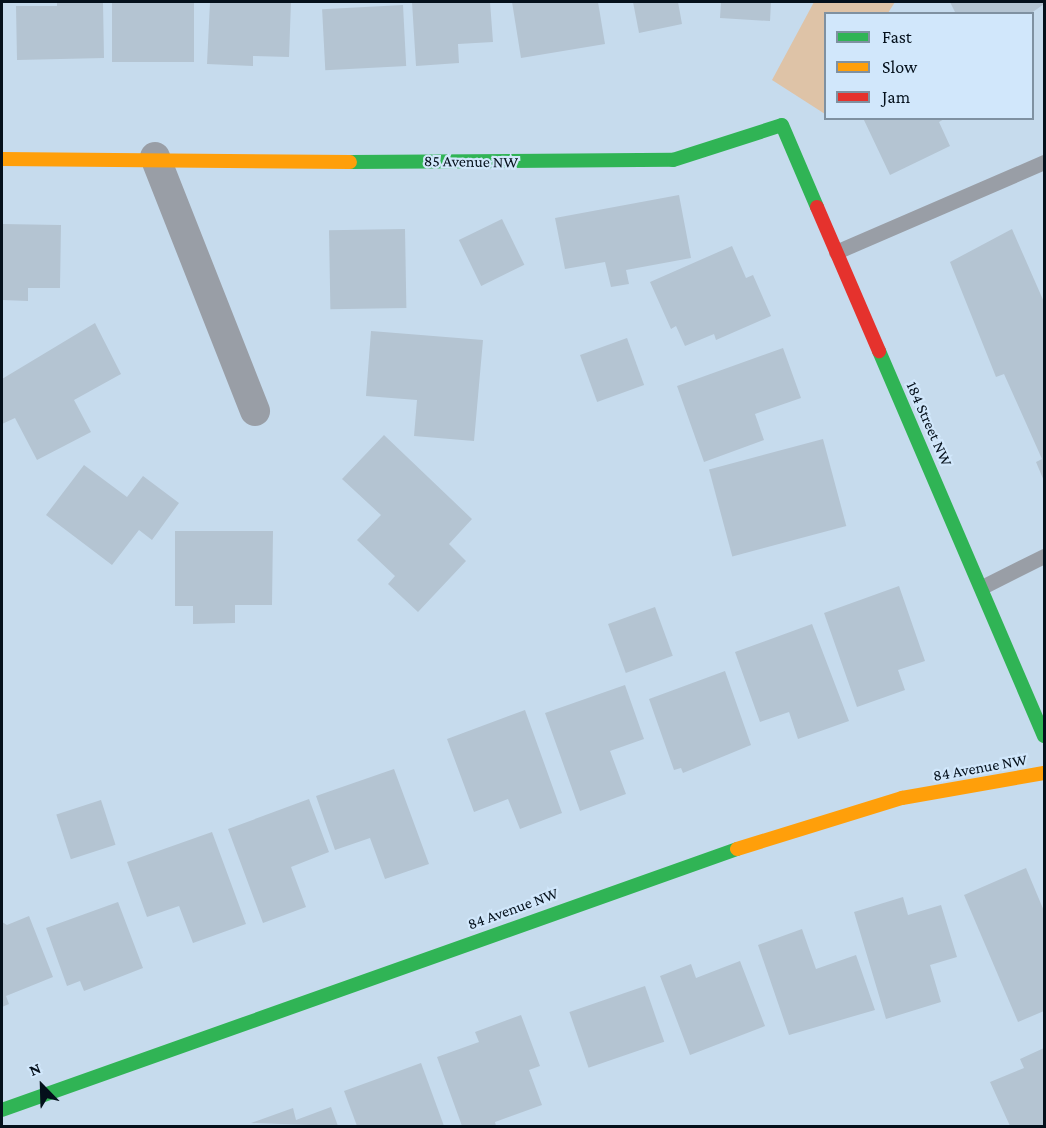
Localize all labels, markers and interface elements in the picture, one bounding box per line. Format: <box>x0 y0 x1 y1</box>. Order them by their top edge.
legend <box>824 12 1034 120</box>
text: Fast <box>882 27 912 47</box>
text: Slow <box>882 57 917 77</box>
text: Jam <box>882 87 910 107</box>
street label: 85 Avenue NW <box>424 152 518 172</box>
street label: 184 Street NW <box>902 379 956 469</box>
street label: 84 Avenue NW <box>931 750 1029 786</box>
street label: 84 Avenue NW <box>465 884 561 934</box>
north arrow <box>12 1056 72 1116</box>
text: N <box>26 1059 43 1079</box>

